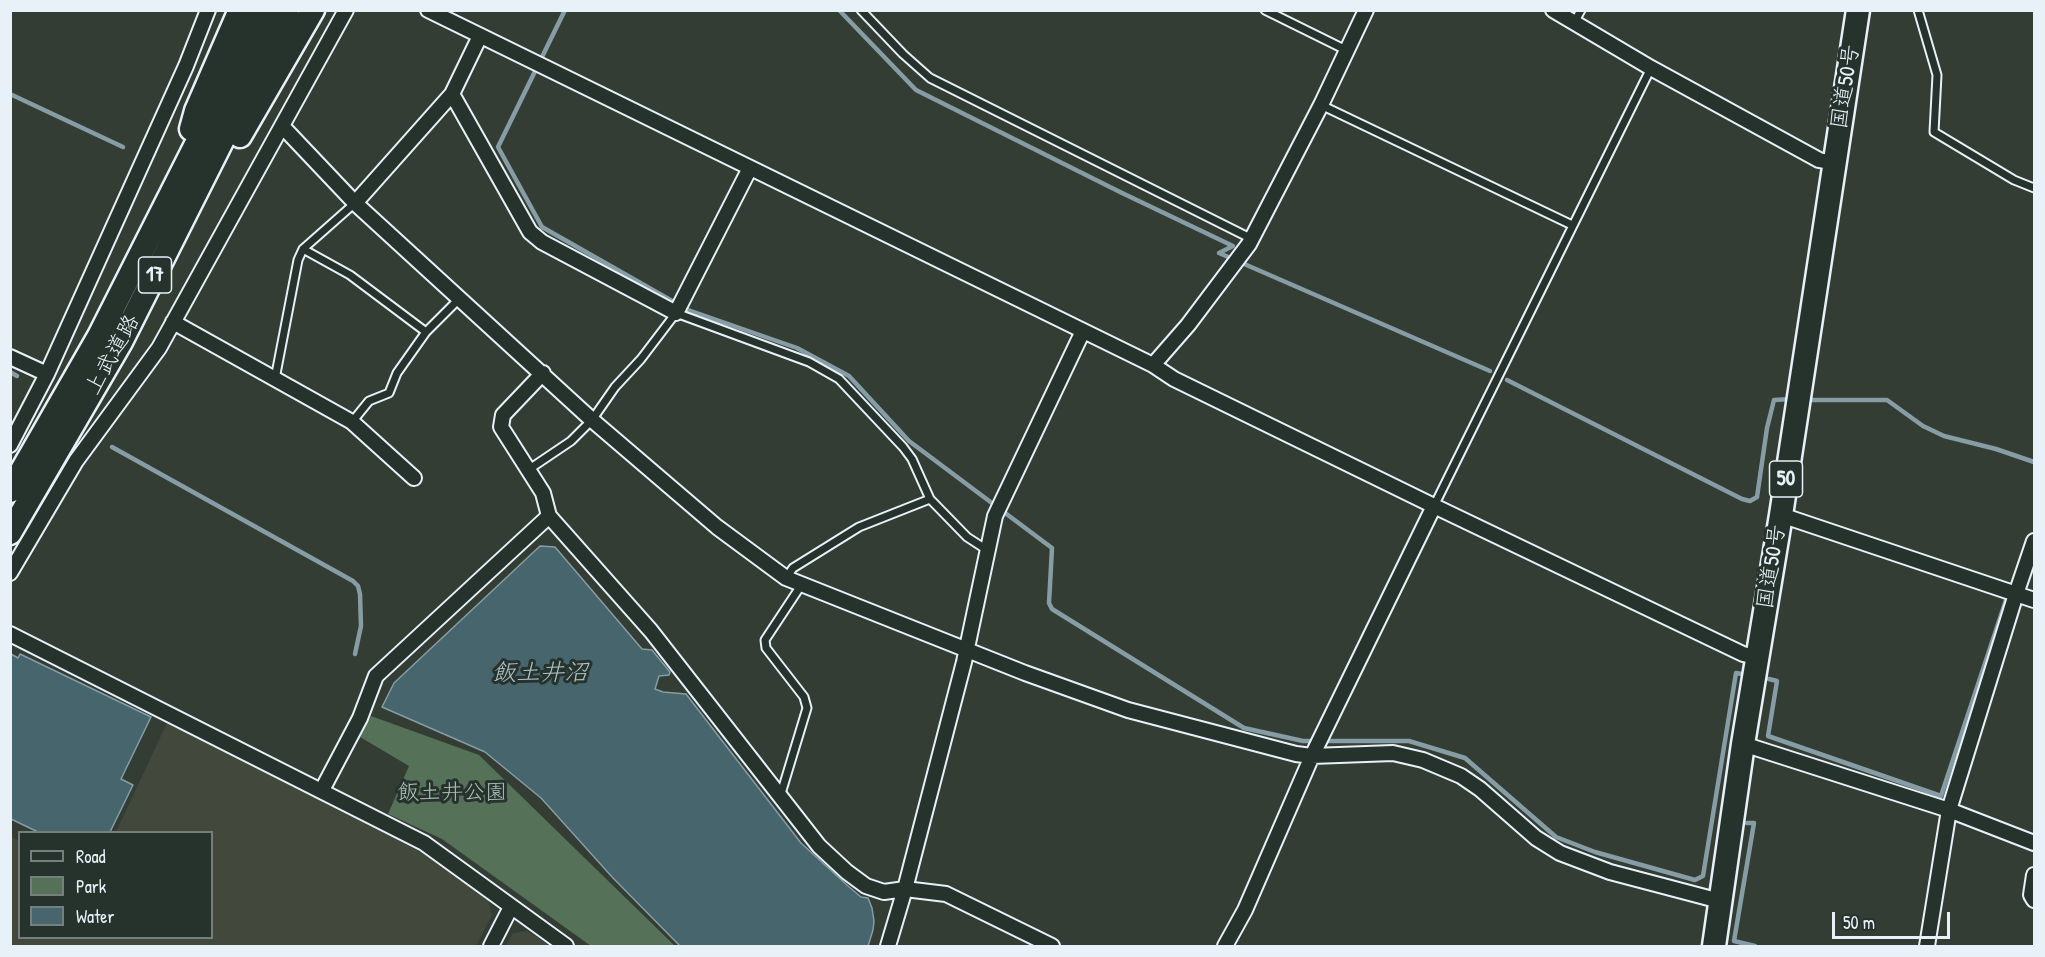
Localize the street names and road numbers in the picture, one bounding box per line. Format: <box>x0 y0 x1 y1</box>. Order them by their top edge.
street label: 国道50号 <box>1826 43 1866 131</box>
road number: 17 <box>138 257 172 293</box>
street label: 上武道路 <box>80 310 146 400</box>
road number: 50 <box>1770 461 1802 497</box>
street label: 国道50号 <box>1752 523 1792 611</box>

